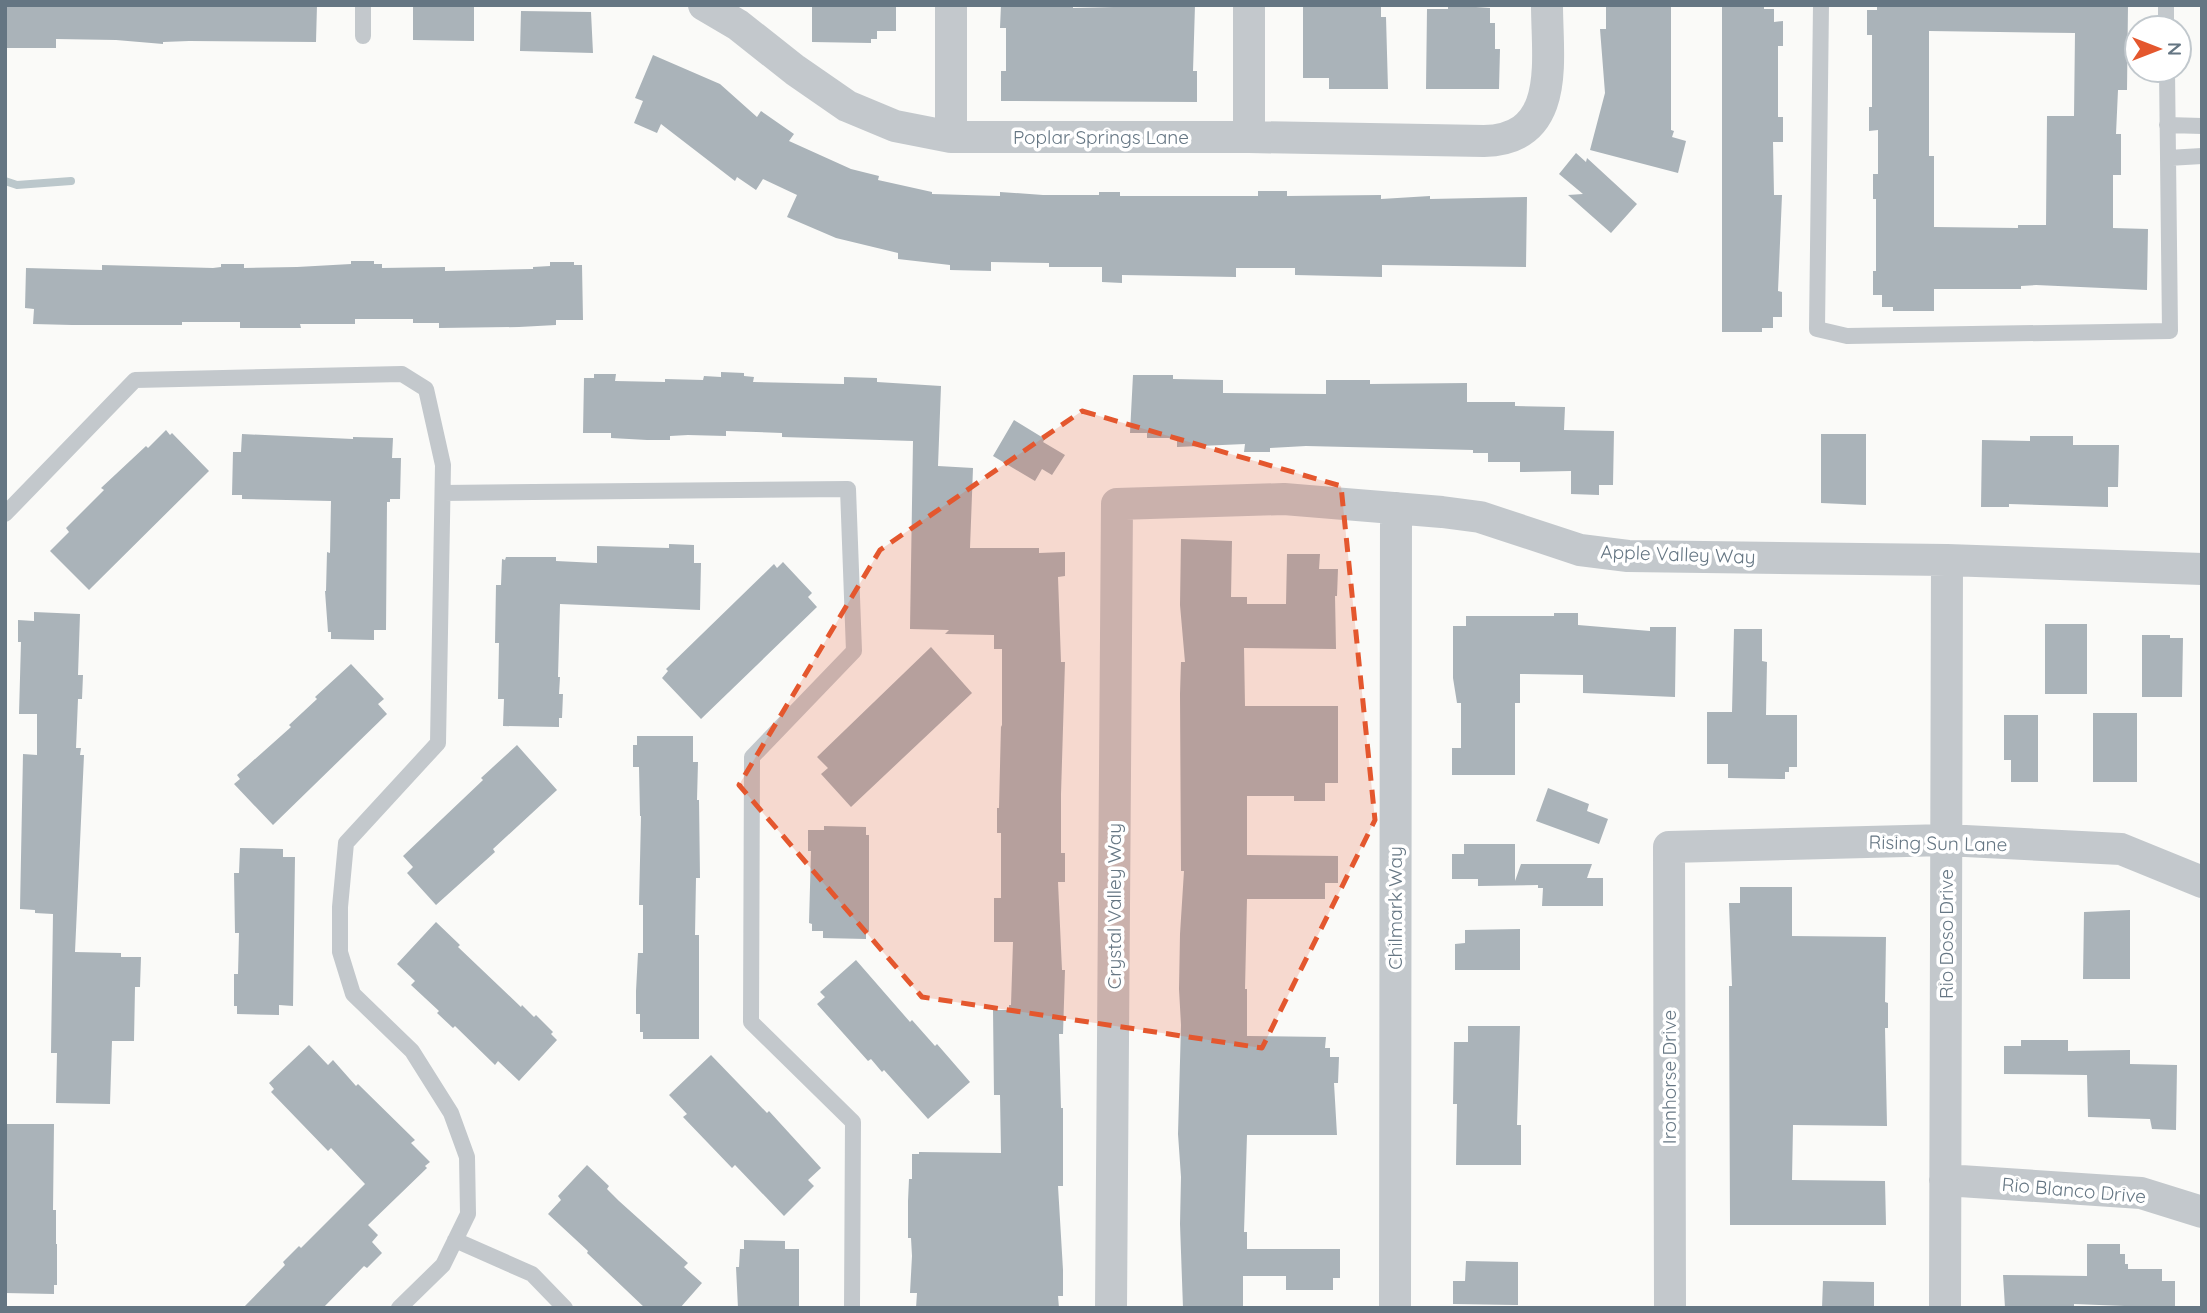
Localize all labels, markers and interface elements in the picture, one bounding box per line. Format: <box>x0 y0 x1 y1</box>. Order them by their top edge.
north arrow <box>2123 14 2193 84</box>
text: N <box>2163 42 2187 56</box>
street label: Poplar Springs Lane <box>1013 125 1189 149</box>
street label: Apple Valley Way <box>1600 539 1756 569</box>
street label: Crystal Valley Way <box>1102 823 1126 989</box>
street label: Rising Sun Lane <box>1868 830 2008 856</box>
street label: Chilmark Way <box>1383 846 1407 970</box>
street label: Rio Doso Drive <box>1934 869 1958 999</box>
street label: Ironhorse Drive <box>1657 1010 1681 1144</box>
street label: Rio Blanco Drive <box>2001 1172 2147 1208</box>

